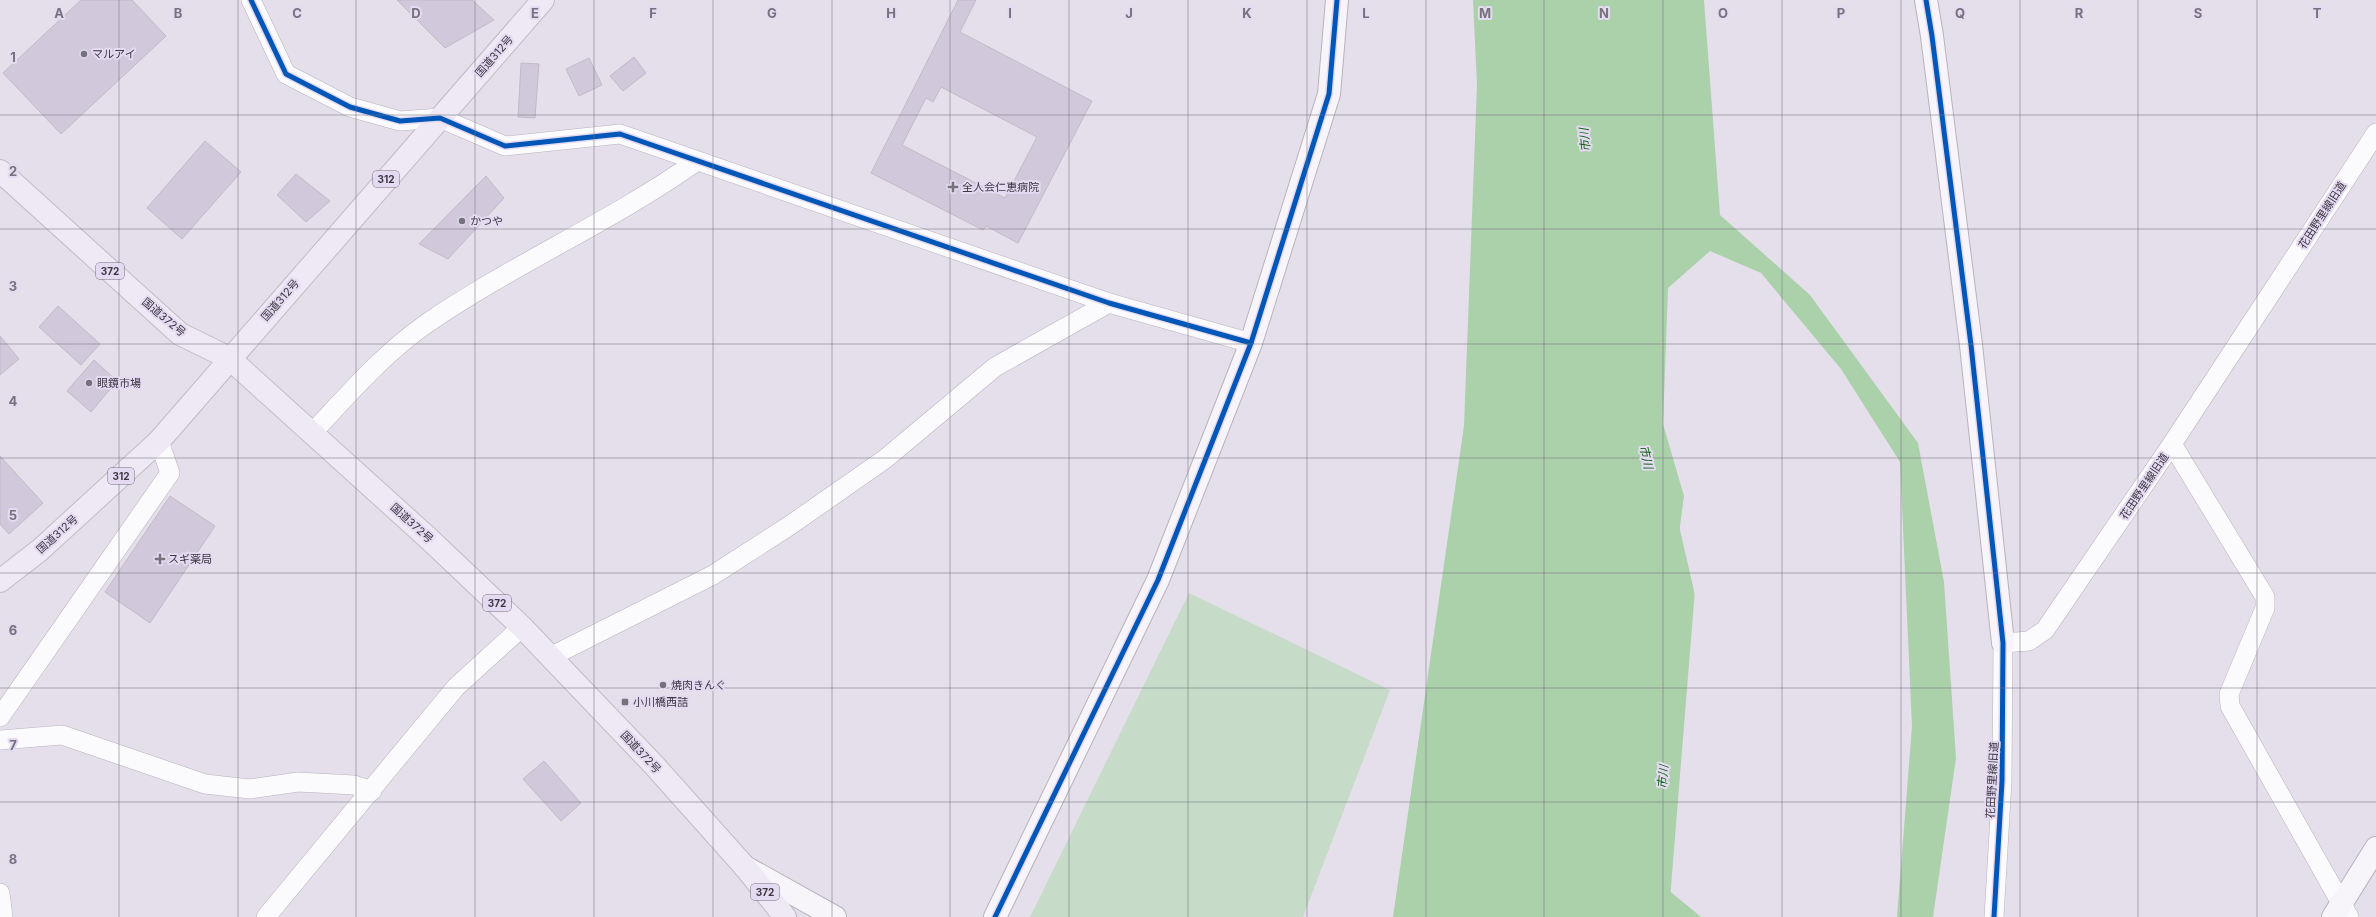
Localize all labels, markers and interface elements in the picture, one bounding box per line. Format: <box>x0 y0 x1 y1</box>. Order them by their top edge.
text: A <box>54 5 64 21</box>
text: B <box>174 5 183 21</box>
text: C <box>292 5 302 21</box>
text: D <box>411 5 421 21</box>
text: E <box>531 5 539 21</box>
text: F <box>649 5 657 21</box>
text: G <box>767 5 777 21</box>
text: H <box>886 5 896 21</box>
text: I <box>1008 5 1012 21</box>
text: J <box>1125 5 1133 21</box>
text: K <box>1242 5 1252 21</box>
text: L <box>1362 5 1370 21</box>
text: M <box>1479 5 1491 21</box>
text: N <box>1599 5 1609 21</box>
text: O <box>1718 5 1728 21</box>
text: P <box>1837 5 1845 21</box>
text: Q <box>1955 5 1965 21</box>
text: R <box>2075 5 2084 21</box>
text: S <box>2194 5 2202 21</box>
text: T <box>2313 5 2322 21</box>
street label: 国道312号 <box>472 32 516 80</box>
place label: マルアイ <box>92 47 135 61</box>
text: 1 <box>10 49 16 65</box>
marker: マルアイ <box>79 49 89 59</box>
water label: 市川 <box>1576 125 1593 153</box>
text: 2 <box>9 163 17 179</box>
road number: 312 <box>373 171 399 187</box>
street label: 花田野里線旧道 <box>2295 179 2349 251</box>
place label: 全人会仁恵病院 <box>962 180 1039 194</box>
marker: 全人会仁恵病院 <box>947 181 959 193</box>
place label: かつや <box>470 214 503 228</box>
marker: かつや <box>457 216 467 226</box>
road number: 372 <box>96 263 124 279</box>
street label: 国道312号 <box>258 276 302 324</box>
text: 3 <box>9 278 17 294</box>
street label: 国道372号 <box>139 295 189 339</box>
place label: 眼鏡市場 <box>97 376 141 390</box>
marker: 眼鏡市場 <box>84 378 94 388</box>
text: 4 <box>9 393 18 409</box>
water label: 市川 <box>1636 444 1657 472</box>
street label: 花田野里線旧道 <box>2117 450 2171 522</box>
road number: 312 <box>108 468 134 484</box>
street label: 国道372号 <box>388 500 436 546</box>
text: 5 <box>9 507 17 523</box>
street label: 国道312号 <box>33 512 81 556</box>
place label: スギ薬局 <box>168 552 212 566</box>
marker: スギ薬局 <box>155 554 165 564</box>
road number: 372 <box>483 595 511 611</box>
text: 6 <box>9 622 17 638</box>
place label: 焼肉きんぐ <box>671 678 726 692</box>
marker: 焼肉きんぐ <box>658 680 668 690</box>
place label: 小川橋西詰 <box>633 695 688 709</box>
marker: 小川橋西詰 <box>620 697 630 707</box>
street label: 国道372号 <box>618 728 664 776</box>
text: 7 <box>9 737 17 753</box>
street label: 花田野里線旧道 <box>1983 741 2001 819</box>
water label: 市川 <box>1654 762 1671 790</box>
text: 8 <box>9 851 17 867</box>
road number: 372 <box>751 884 779 900</box>

